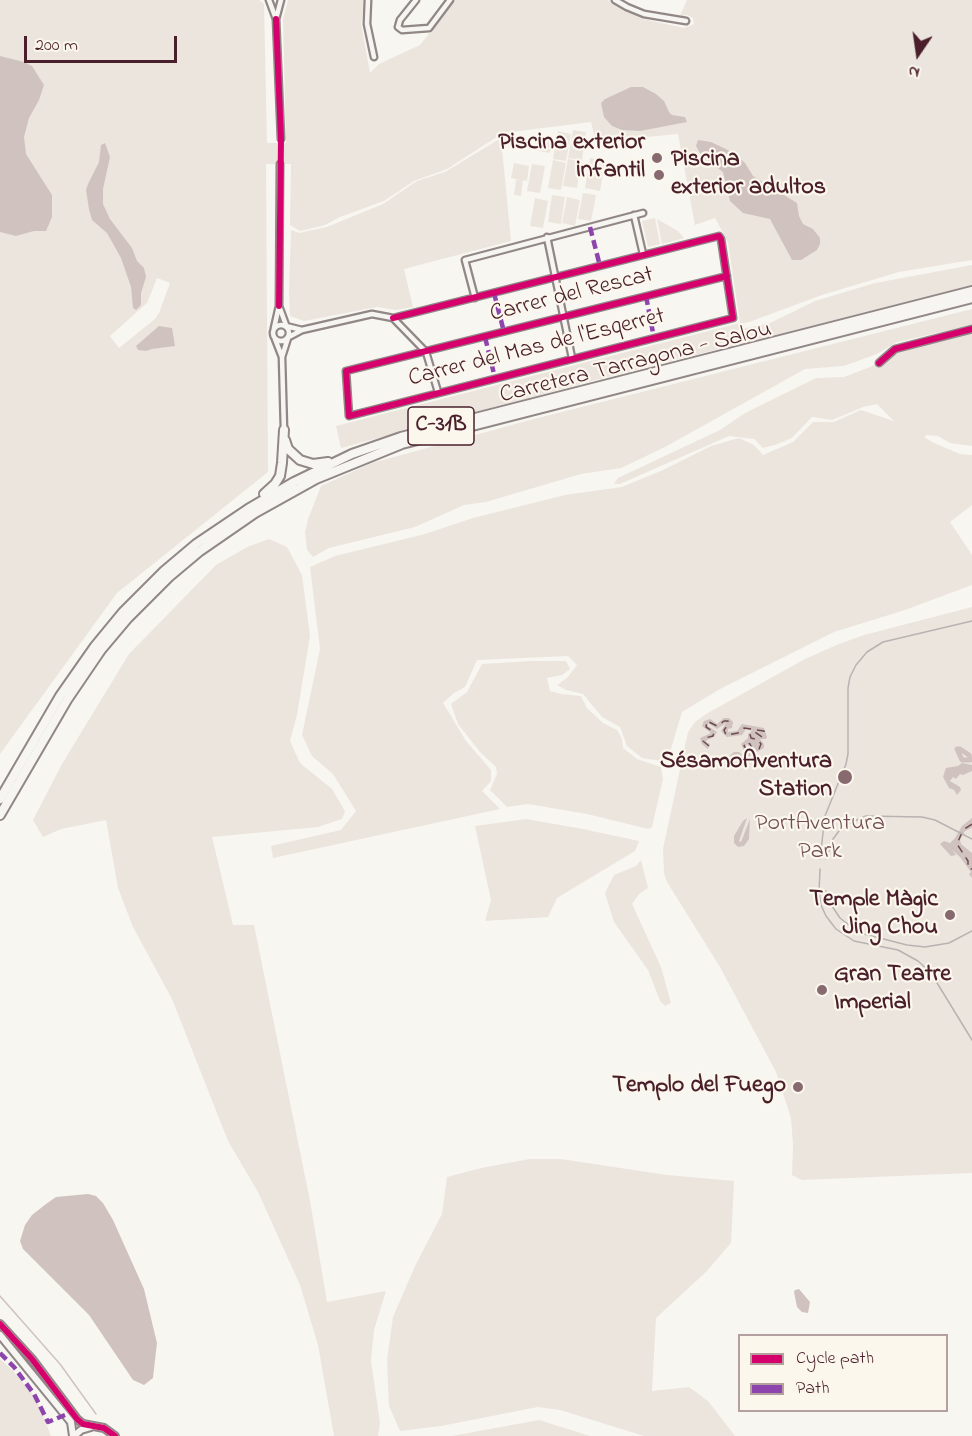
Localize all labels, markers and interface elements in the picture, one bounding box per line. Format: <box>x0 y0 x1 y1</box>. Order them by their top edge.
scale bar <box>27 24 180 62</box>
north arrow <box>888 24 948 84</box>
text: 200 m <box>35 33 78 59</box>
text: N <box>906 59 922 84</box>
place label: Piscina exterior infantil <box>498 130 645 186</box>
place label: Piscina exterior adultos <box>671 147 826 203</box>
marker: Piscina exterior infantil <box>650 151 664 165</box>
marker: Piscina exterior adultos <box>652 168 666 182</box>
street label: Carrer del Rescat <box>487 262 657 330</box>
street label: Carrer del Mas de l'Esqerret <box>406 303 668 395</box>
street label: Carretera Tarragona - Salou <box>497 316 775 412</box>
road number: C-31B <box>408 407 474 445</box>
place label: SésamoAventura Station <box>660 749 832 805</box>
marker: SésamoAventura Station <box>836 768 854 786</box>
park label: PortAventura Park <box>755 811 885 867</box>
place label: Temple Màgic Jing Chou <box>809 887 938 943</box>
marker: Temple Màgic Jing Chou <box>943 908 957 922</box>
place label: Gran Teatre Imperial <box>834 962 951 1018</box>
marker: Gran Teatre Imperial <box>815 983 829 997</box>
place label: Templo del Fuego <box>612 1073 786 1101</box>
marker: Templo del Fuego <box>791 1080 805 1094</box>
legend <box>738 1334 948 1412</box>
text: Cycle path <box>796 1346 874 1372</box>
text: Path <box>796 1376 830 1402</box>

